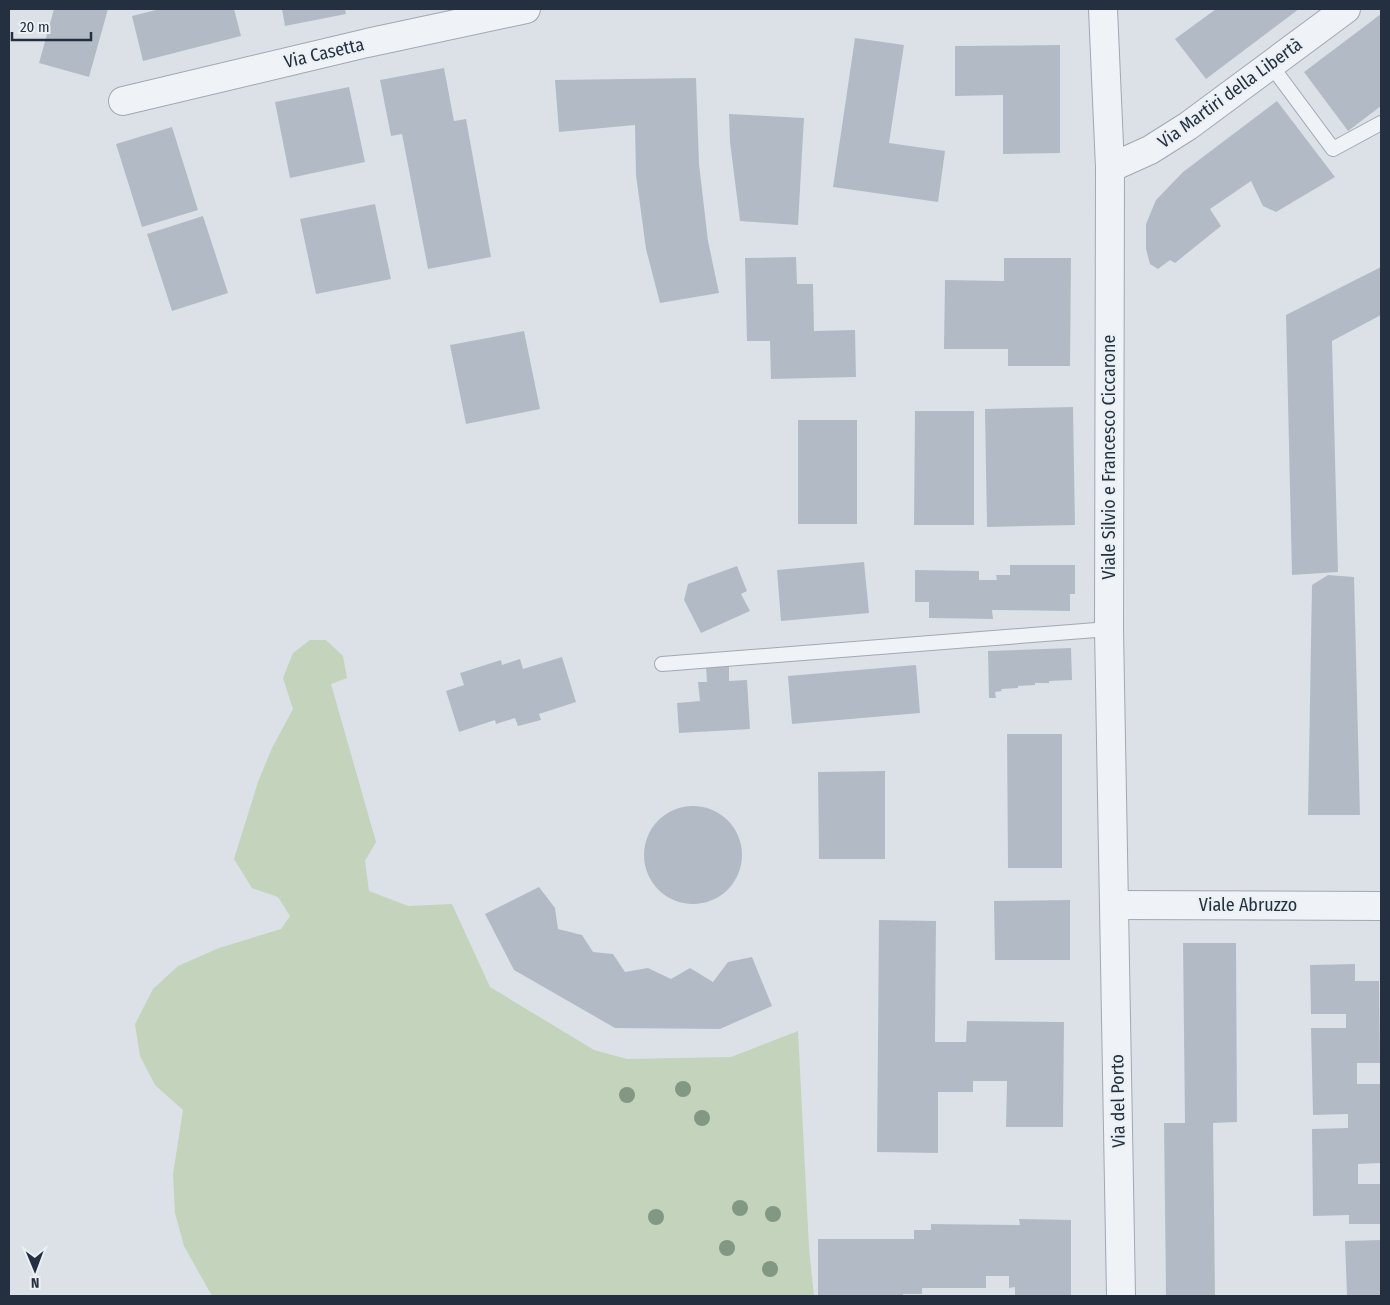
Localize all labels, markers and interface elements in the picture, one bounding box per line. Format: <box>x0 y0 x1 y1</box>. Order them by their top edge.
scale bar <box>12 10 91 42</box>
text: 20 m <box>20 18 50 36</box>
street label: Via Casetta <box>282 33 366 73</box>
street label: Via Martiri della Libertà <box>1154 33 1307 153</box>
street label: Viale Silvio e Francesco Ciccarone <box>1098 334 1120 579</box>
street label: Viale Abruzzo <box>1199 894 1297 916</box>
street label: Via del Porto <box>1106 1054 1130 1148</box>
north arrow <box>10 1245 60 1295</box>
text: N <box>31 1274 40 1291</box>

